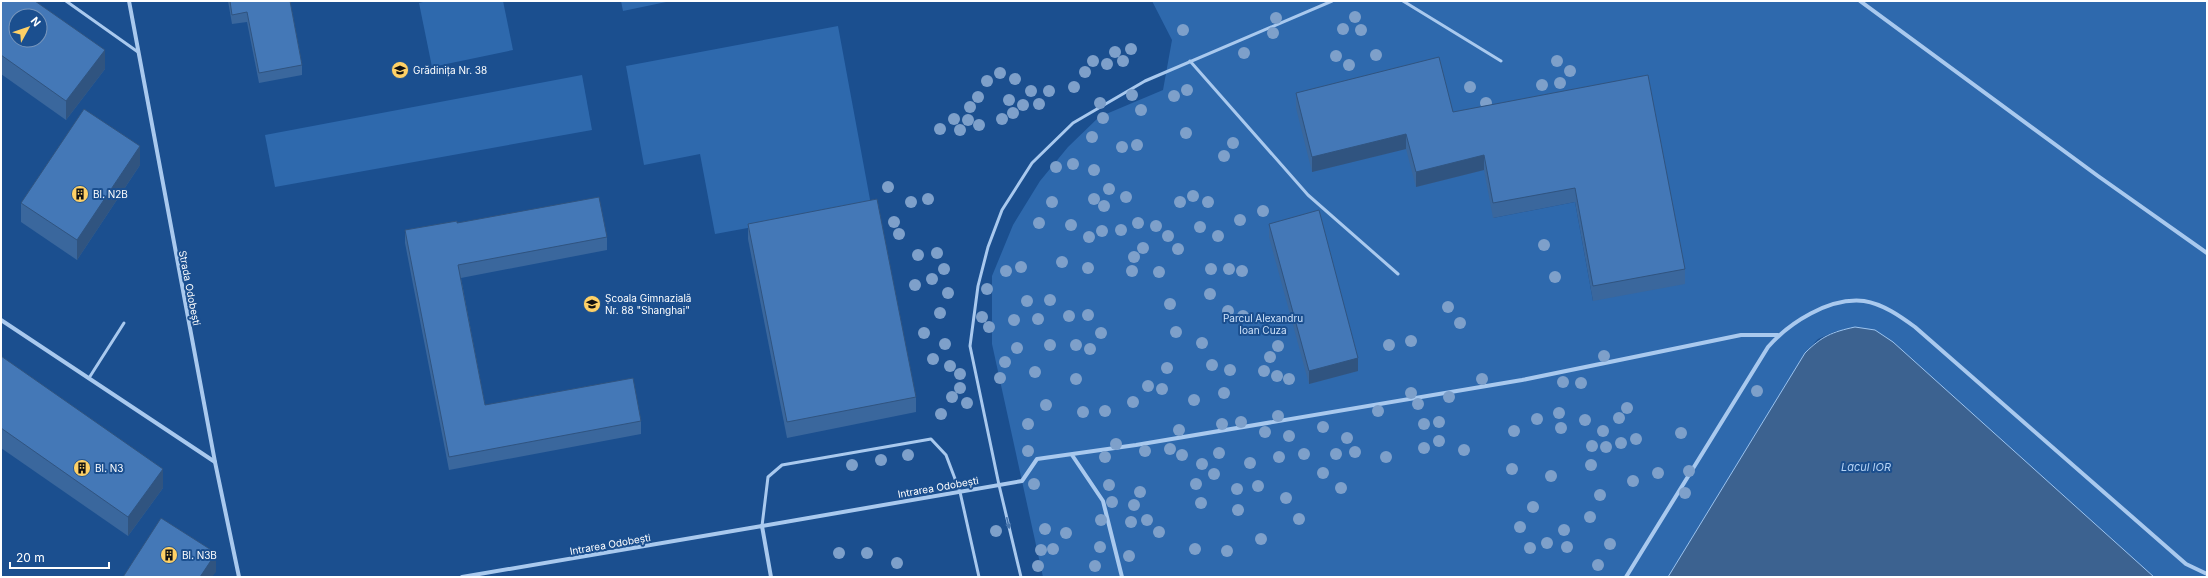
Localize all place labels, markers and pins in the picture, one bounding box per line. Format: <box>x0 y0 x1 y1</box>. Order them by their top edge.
school or university icon: Grădinița Nr. 38 <box>390 60 410 80</box>
place label: Grădinița Nr. 38 <box>413 64 487 77</box>
building icon: Bl. N2B <box>70 184 90 204</box>
place label: Bl. N2B <box>93 188 128 200</box>
place label: Școala Gimnazială Nr. 88 "Shanghai" <box>605 292 691 316</box>
school or university icon: Școala Gimnazială Nr. 88 "Shanghai" <box>582 294 602 314</box>
building icon: Bl. N3 <box>72 458 92 478</box>
place label: Bl. N3 <box>95 462 123 474</box>
building icon: Bl. N3B <box>159 545 179 565</box>
place label: Bl. N3B <box>182 549 217 561</box>

